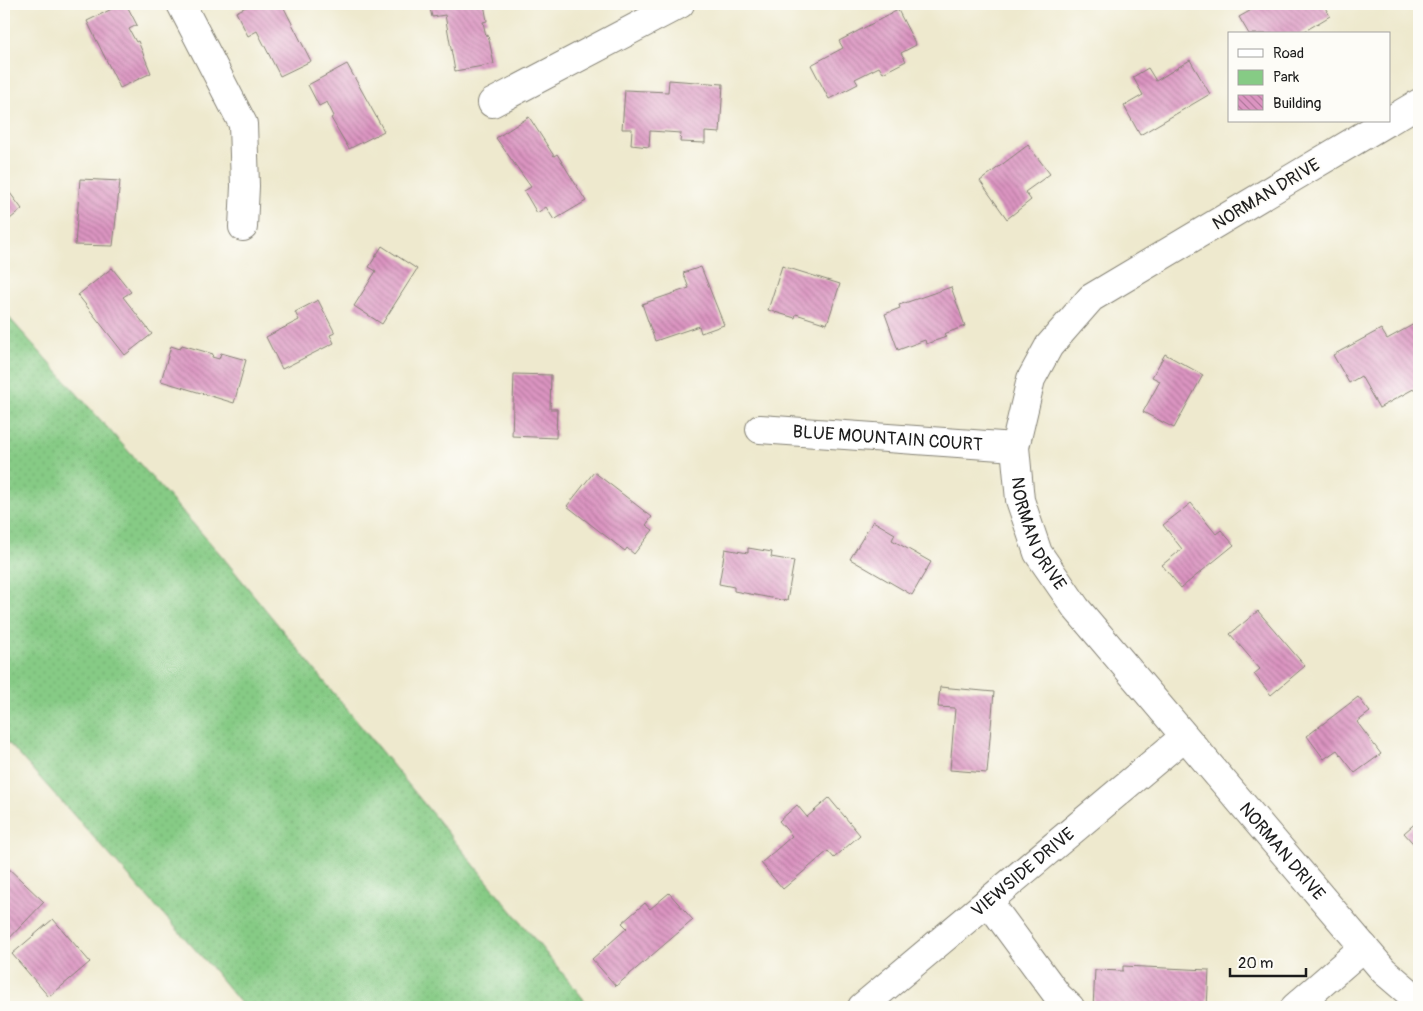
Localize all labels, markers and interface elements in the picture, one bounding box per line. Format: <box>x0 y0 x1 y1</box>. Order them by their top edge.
legend <box>1228 32 1390 122</box>
text: Road <box>1273 44 1304 63</box>
text: Park <box>1273 68 1300 87</box>
text: Building <box>1273 94 1321 113</box>
street label: NORMAN DRIVE <box>1208 153 1324 236</box>
street label: BLUE MOUNTAIN COURT <box>792 420 983 457</box>
street label: NORMAN DRIVE <box>1006 476 1071 595</box>
street label: NORMAN DRIVE <box>1234 798 1330 905</box>
street label: VIEWSIDE DRIVE <box>967 823 1080 922</box>
scale bar <box>1230 946 1307 978</box>
text: 20 m <box>1238 954 1273 973</box>

